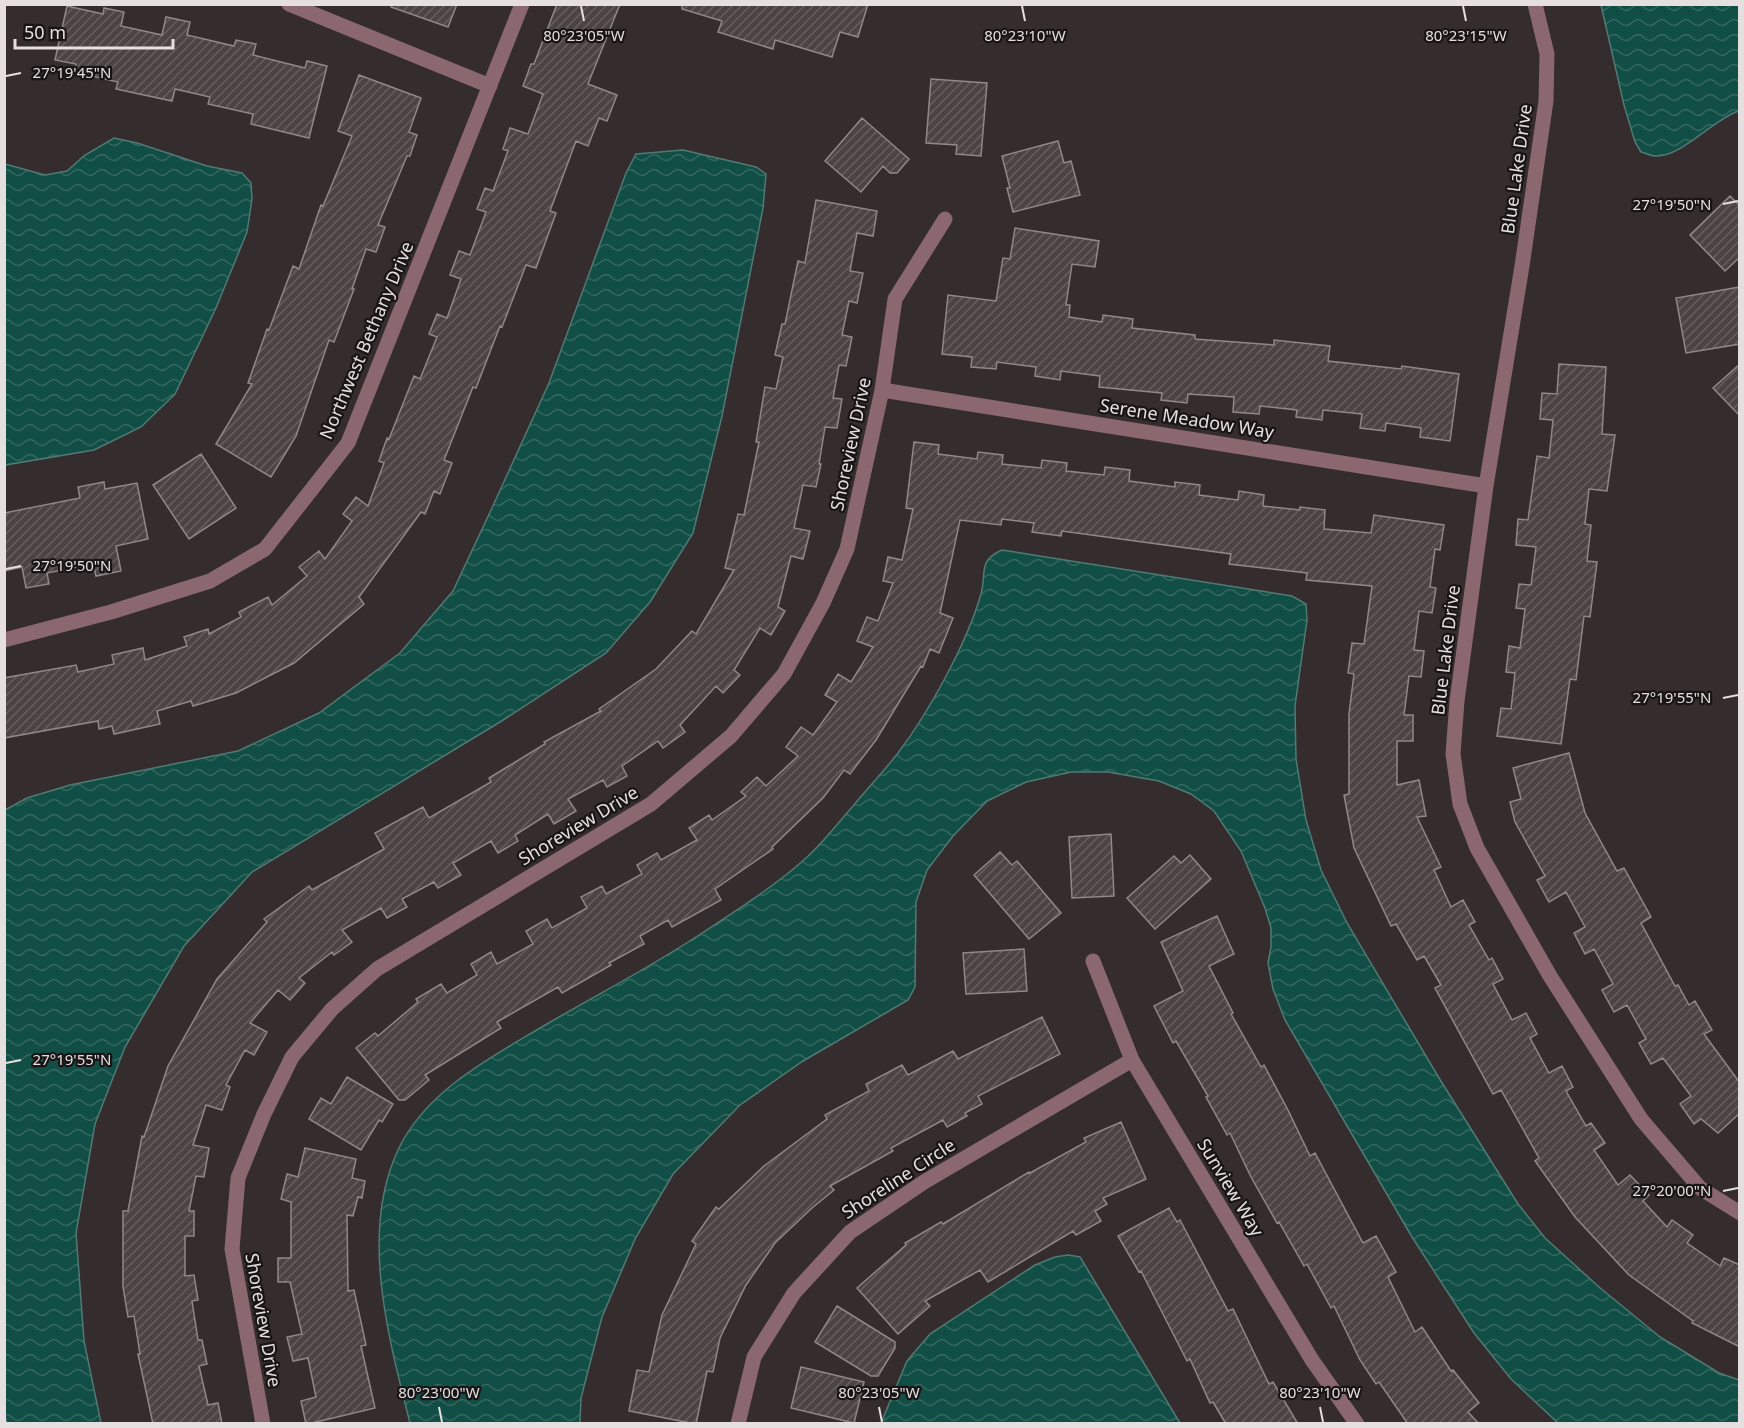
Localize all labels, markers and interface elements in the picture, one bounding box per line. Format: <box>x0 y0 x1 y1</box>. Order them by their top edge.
scale bar <box>15 12 172 50</box>
text: 50 m <box>24 20 66 44</box>
text: 80°23'05"W <box>543 25 625 45</box>
text: 80°23'10"W <box>984 25 1066 45</box>
text: 80°23'15"W <box>1425 25 1507 45</box>
text: 27°19'45"N <box>33 62 111 82</box>
street label: Blue Lake Drive <box>1495 103 1537 235</box>
text: 27°19'50"N <box>1633 194 1711 214</box>
street label: Northwest Bethany Drive <box>313 237 419 443</box>
street label: Shoreview Drive <box>824 375 876 513</box>
street label: Serene Meadow Way <box>1098 392 1277 444</box>
text: 27°19'50"N <box>33 555 111 575</box>
street label: Blue Lake Drive <box>1425 584 1465 716</box>
text: 27°19'55"N <box>1633 687 1711 707</box>
street label: Shoreview Drive <box>514 780 642 870</box>
text: 27°19'55"N <box>33 1049 111 1069</box>
street label: Shoreline Circle <box>837 1132 959 1224</box>
street label: Sunview Way <box>1192 1134 1270 1241</box>
text: 27°20'00"N <box>1633 1180 1711 1200</box>
street label: Shoreview Drive <box>240 1251 288 1389</box>
text: 80°23'00"W <box>398 1382 480 1402</box>
text: 80°23'05"W <box>838 1382 920 1402</box>
text: 80°23'10"W <box>1279 1382 1361 1402</box>

